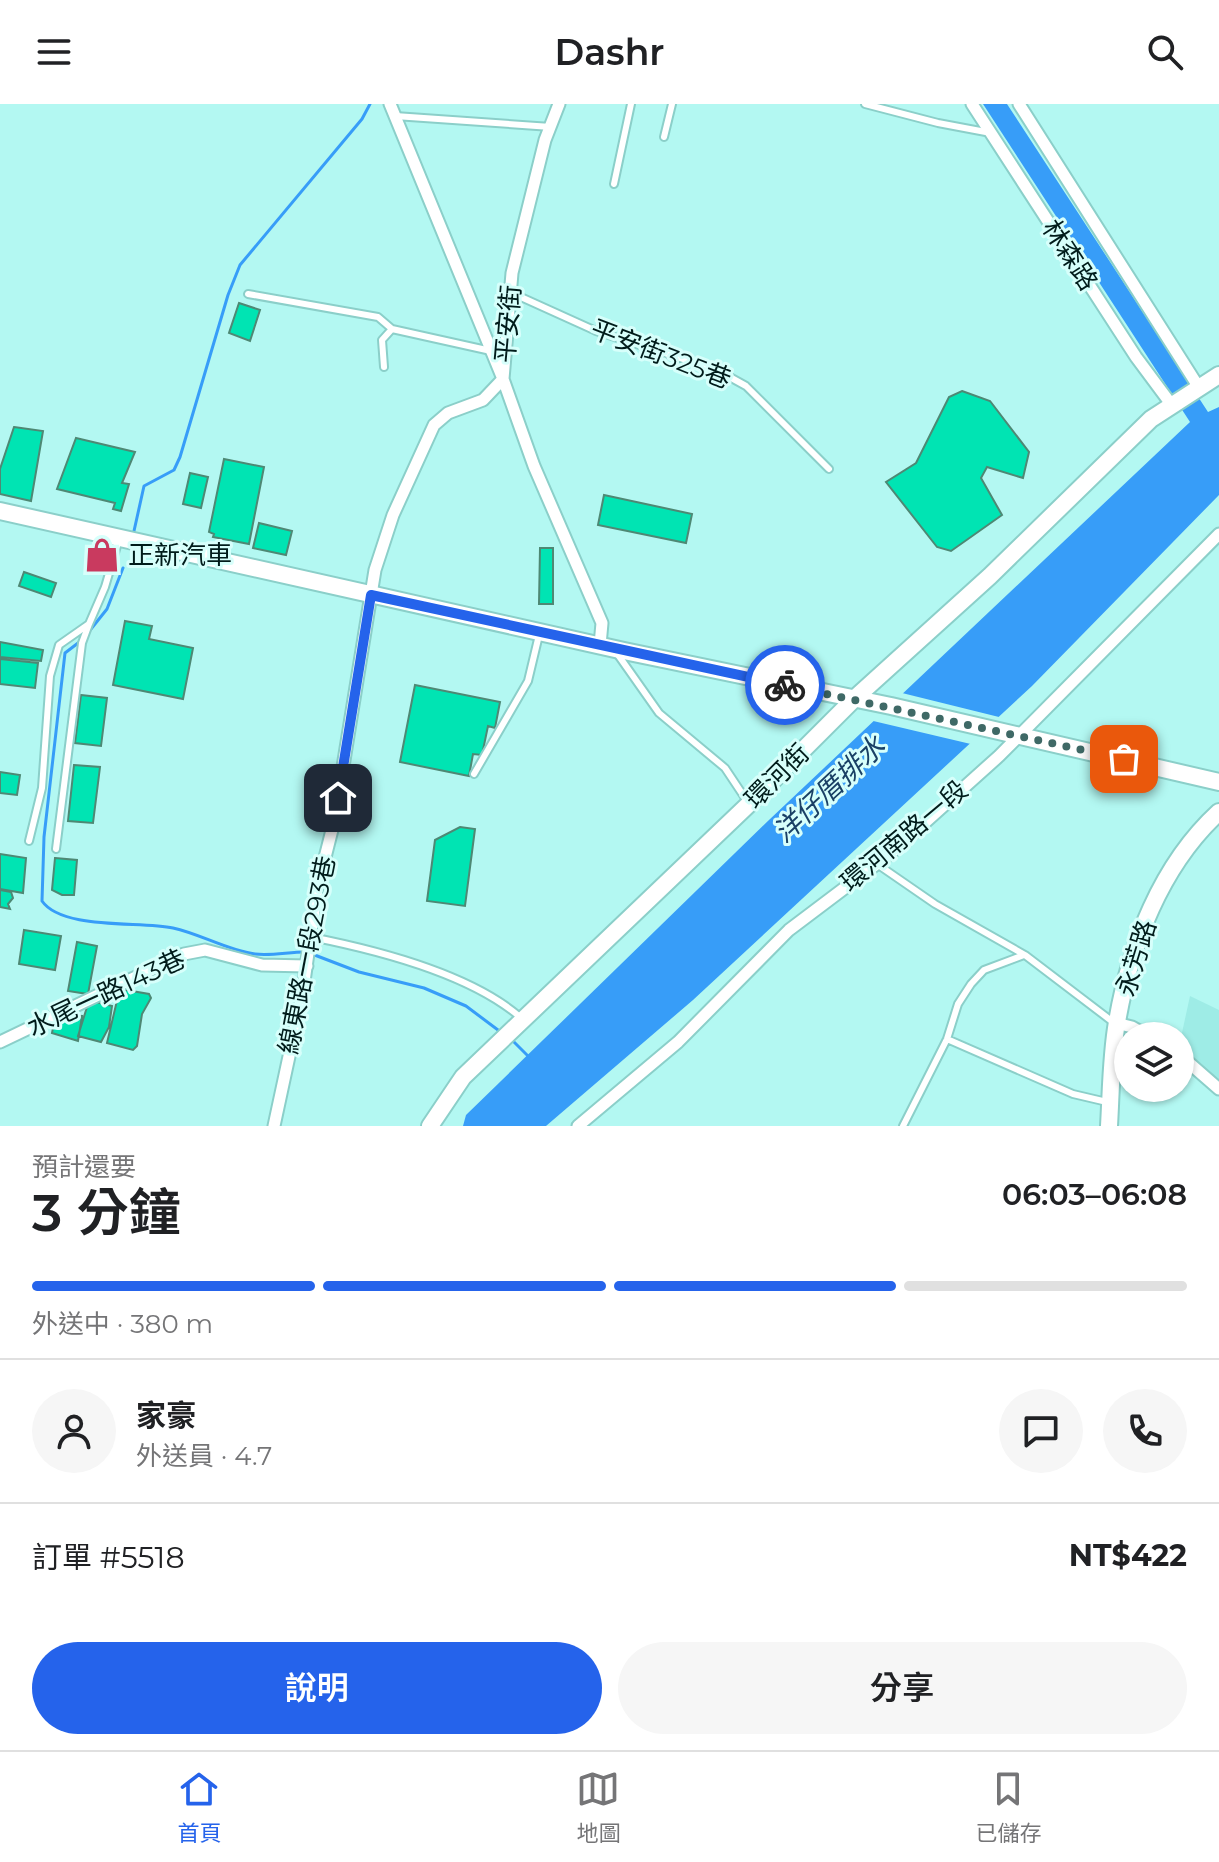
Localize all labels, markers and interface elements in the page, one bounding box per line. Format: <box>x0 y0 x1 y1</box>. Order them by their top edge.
icon: menu <box>32 30 76 74</box>
text: Dashr <box>555 30 664 74</box>
icon: search <box>1143 30 1187 74</box>
street label: 林森路 <box>1035 214 1105 296</box>
street label: 平安街 <box>489 284 527 364</box>
street label: 平安街325巷 <box>586 313 736 395</box>
shop icon: 正新汽車 <box>83 536 121 574</box>
place label: 正新汽車 <box>128 539 232 571</box>
courier <box>745 645 825 725</box>
icon: bike <box>763 663 807 707</box>
pin <box>1090 725 1158 793</box>
water label: 洋仔厝排水 <box>766 727 893 849</box>
street label: 環河街 <box>738 737 816 815</box>
icon: bag <box>1102 737 1146 781</box>
pin <box>304 764 372 832</box>
street label: 環河南路一段 <box>834 774 974 898</box>
icon: home <box>316 776 360 820</box>
street label: 線東路一段293巷 <box>272 853 342 1057</box>
street label: 永芳路 <box>1109 916 1163 1000</box>
street label: 水尾一路143巷 <box>22 942 190 1044</box>
map controls <box>1114 1022 1194 1102</box>
button: layers <box>1114 1022 1194 1102</box>
text: 預計還要 <box>32 1151 136 1183</box>
text: 06:03–06:08 <box>1002 1176 1187 1213</box>
text: 3 分鐘 <box>32 1181 181 1244</box>
text: 外送中 · 380 m <box>32 1308 213 1340</box>
button: person <box>32 1389 116 1473</box>
button: chat <box>999 1389 1083 1473</box>
button: phone <box>1103 1389 1187 1473</box>
text: 家豪 <box>136 1397 196 1434</box>
text: 外送員 · 4.7 <box>136 1440 272 1472</box>
text: NT$422 <box>1069 1537 1187 1574</box>
text: 訂單 #5518 <box>32 1539 185 1576</box>
button: 說明 <box>32 1642 602 1734</box>
button: 分享 <box>618 1642 1187 1734</box>
tab: 首頁 <box>177 1767 222 1847</box>
tab: 地圖 <box>576 1767 621 1847</box>
tab: 已儲存 <box>975 1767 1042 1847</box>

